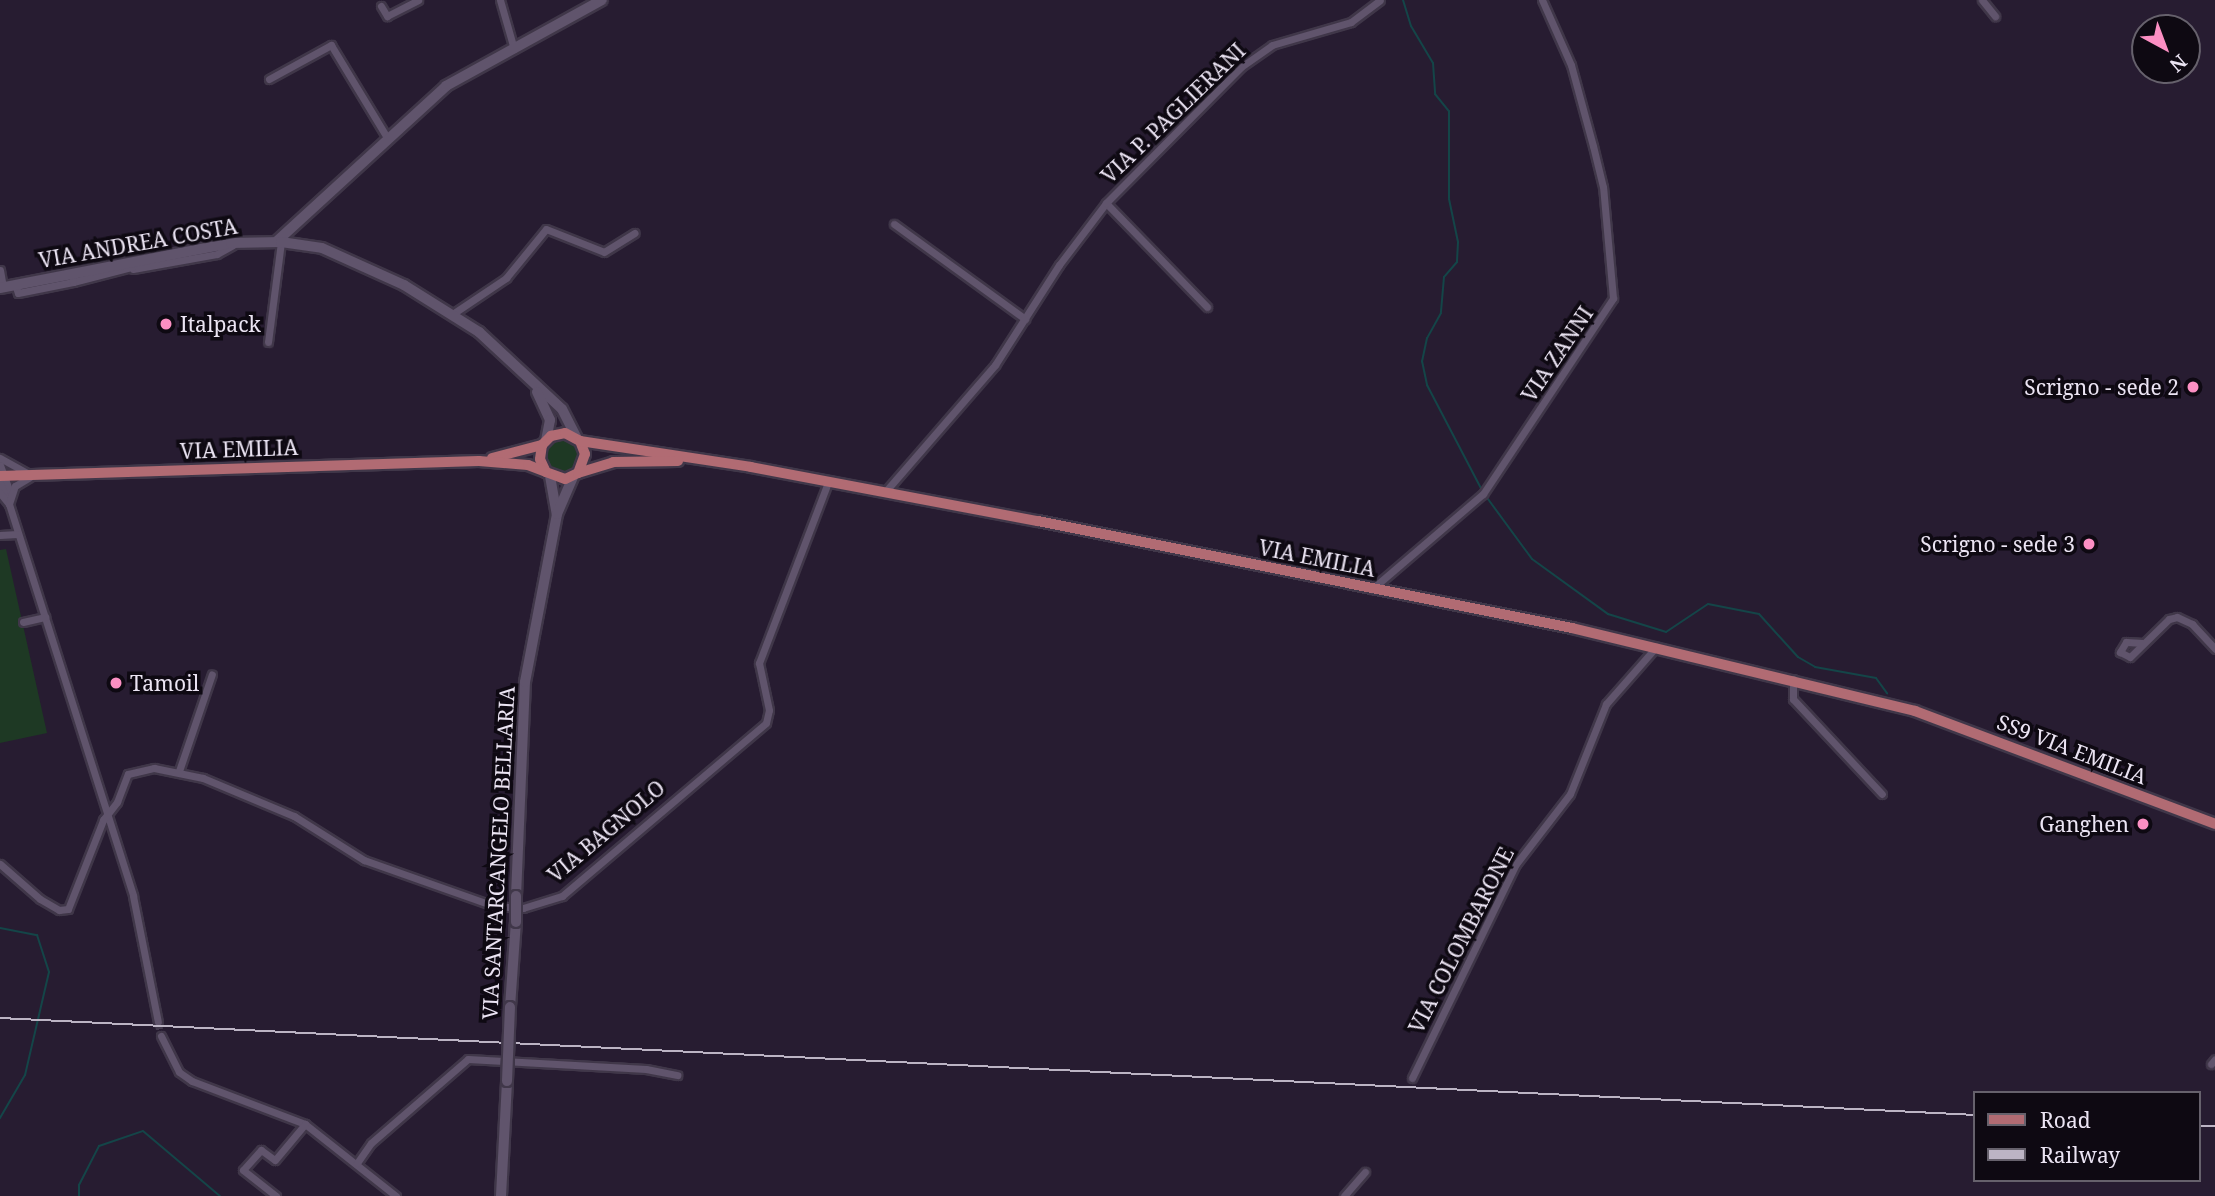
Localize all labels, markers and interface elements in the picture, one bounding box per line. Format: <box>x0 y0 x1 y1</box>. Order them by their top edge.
north arrow <box>2131 14 2201 84</box>
street label: VIA P. PAGLIERANI <box>1096 38 1250 188</box>
text: N <box>2164 49 2193 78</box>
street label: VIA ANDREA COSTA <box>37 213 239 273</box>
street label: VIA ZANNI <box>1516 302 1598 406</box>
place label: Italpack <box>180 311 261 337</box>
marker: Italpack <box>158 316 174 332</box>
place label: Scrigno - sede 2 <box>2024 374 2179 400</box>
marker: Scrigno - sede 2 <box>2185 379 2201 395</box>
street label: VIA EMILIA <box>179 434 299 464</box>
place label: Scrigno - sede 3 <box>1920 531 2075 557</box>
street label: VIA EMILIA <box>1257 534 1377 582</box>
marker: Scrigno - sede 3 <box>2081 536 2097 552</box>
place label: Tamoil <box>130 670 199 696</box>
marker: Tamoil <box>108 675 124 691</box>
street label: VIA SANTARCANGELO BELLARIA <box>477 686 519 1020</box>
street label: SS9 VIA EMILIA <box>1994 709 2150 789</box>
street label: VIA BAGNOLO <box>542 775 670 887</box>
place label: Ganghen <box>2039 811 2129 837</box>
marker: Ganghen <box>2135 816 2151 832</box>
street label: VIA COLOMBARONE <box>1403 843 1519 1037</box>
legend <box>1974 1091 2201 1182</box>
text: Road <box>2040 1106 2091 1134</box>
text: Railway <box>2040 1141 2120 1169</box>

